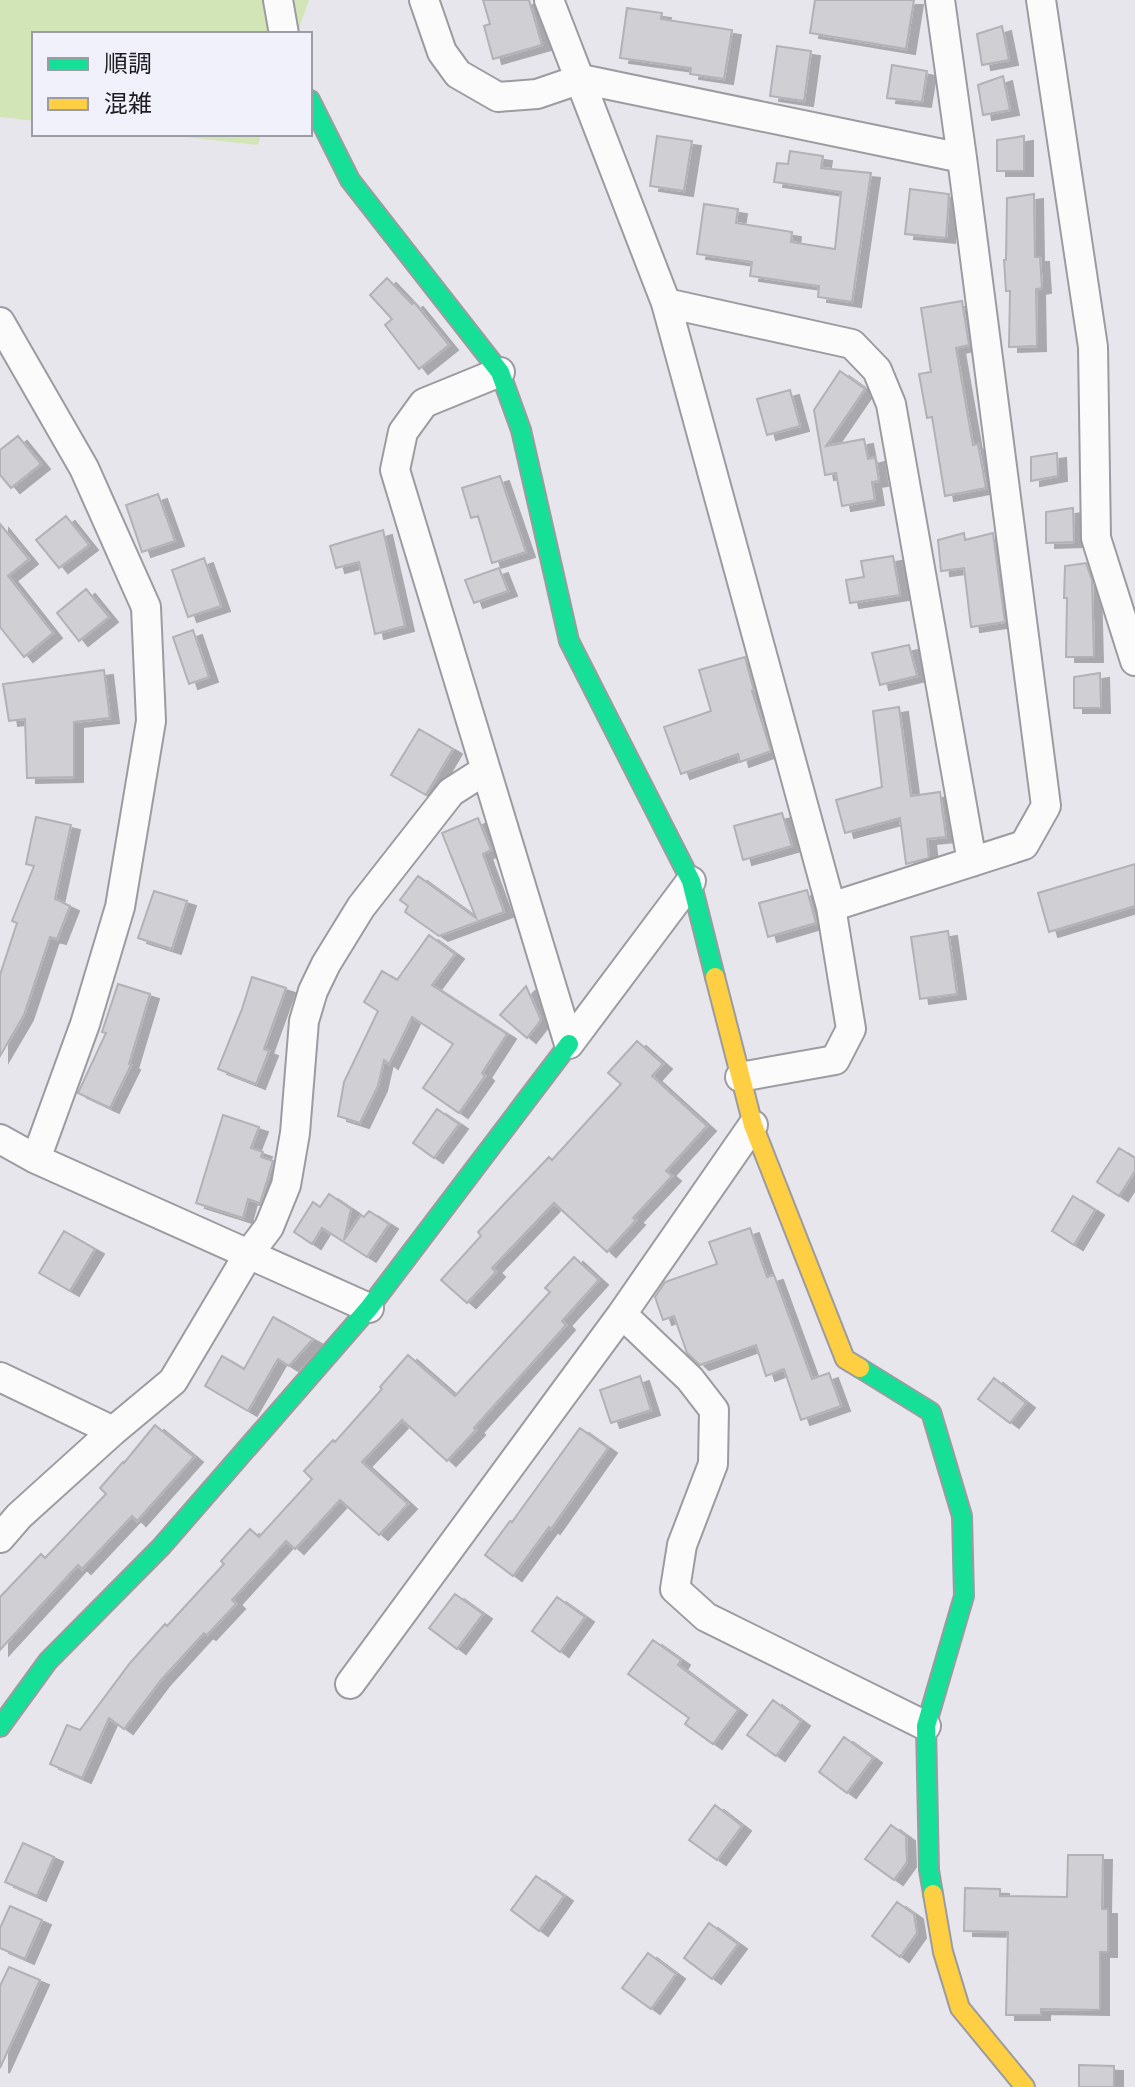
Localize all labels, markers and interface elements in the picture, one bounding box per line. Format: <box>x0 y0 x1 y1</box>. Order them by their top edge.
legend <box>32 32 312 136</box>
text: 順調 <box>104 48 152 77</box>
text: 混雑 <box>104 88 152 117</box>

